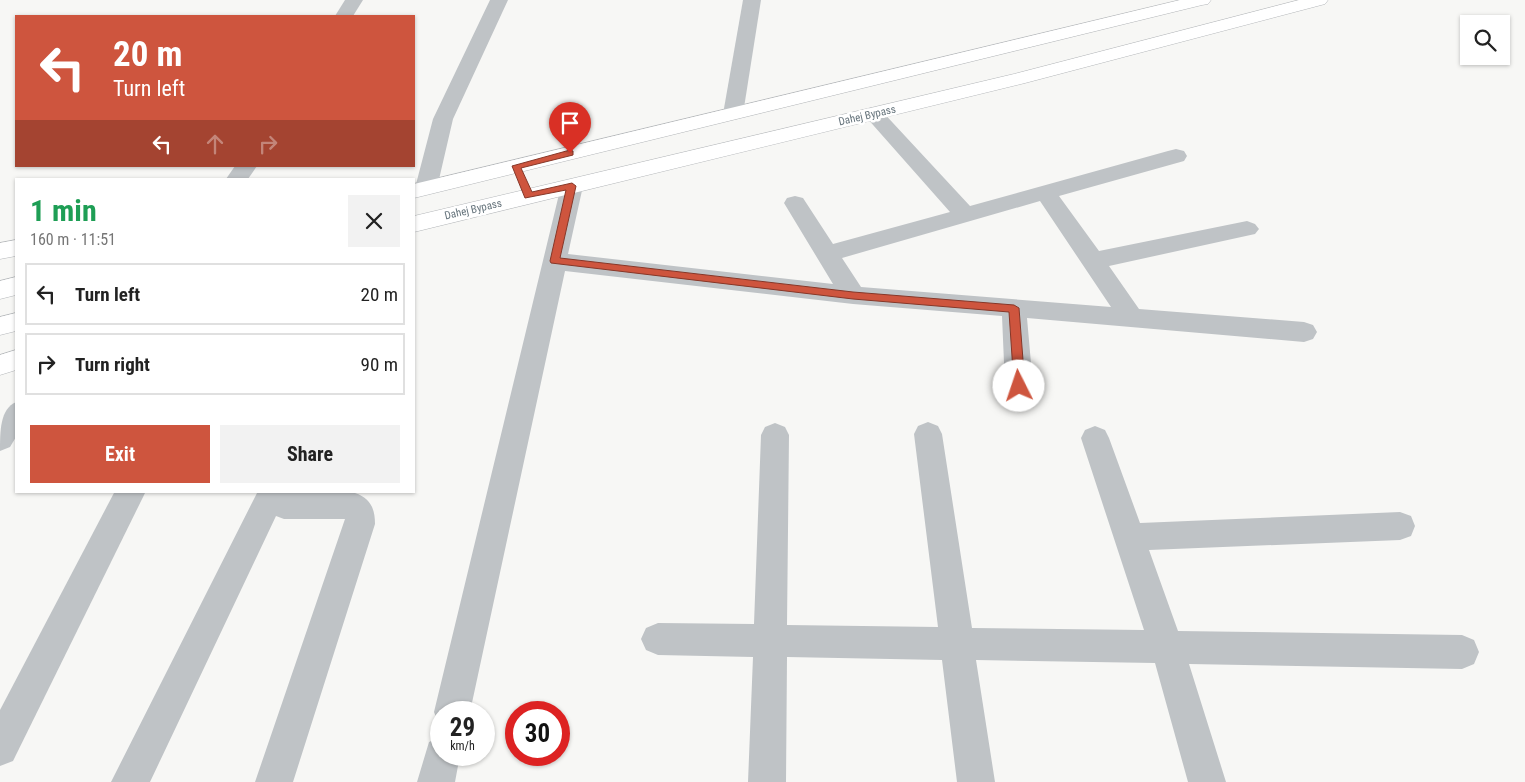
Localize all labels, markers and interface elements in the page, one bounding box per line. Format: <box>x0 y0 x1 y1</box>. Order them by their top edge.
map controls <box>1460 15 1510 65</box>
button: search <box>1460 15 1510 65</box>
text: 20 m <box>113 34 182 75</box>
icon: left <box>30 35 95 100</box>
text: Turn left <box>113 76 185 101</box>
pin <box>549 102 591 153</box>
street label: Dahej Bypass <box>837 103 897 128</box>
icon: arrive <box>556 109 584 137</box>
icon: left <box>148 130 176 158</box>
icon: ahead <box>201 130 229 158</box>
icon: right <box>254 130 282 158</box>
text: 1 min <box>30 193 97 228</box>
button: close <box>348 195 400 247</box>
street label: Dahej Bypass <box>443 197 503 222</box>
text: 160 m · 11:51 <box>30 230 116 249</box>
icon: left <box>32 280 60 308</box>
text: Turn left <box>75 283 140 306</box>
text: 20 m <box>361 283 398 306</box>
icon: right <box>32 350 60 378</box>
text: Turn right <box>75 353 150 376</box>
text: 90 m <box>361 353 398 376</box>
position arrow <box>992 359 1044 411</box>
button: Exit <box>30 425 210 483</box>
button: Share <box>220 425 400 483</box>
speed limit sign: 30 <box>505 701 570 766</box>
text: 29 <box>450 713 475 742</box>
text: km/h <box>450 739 475 753</box>

